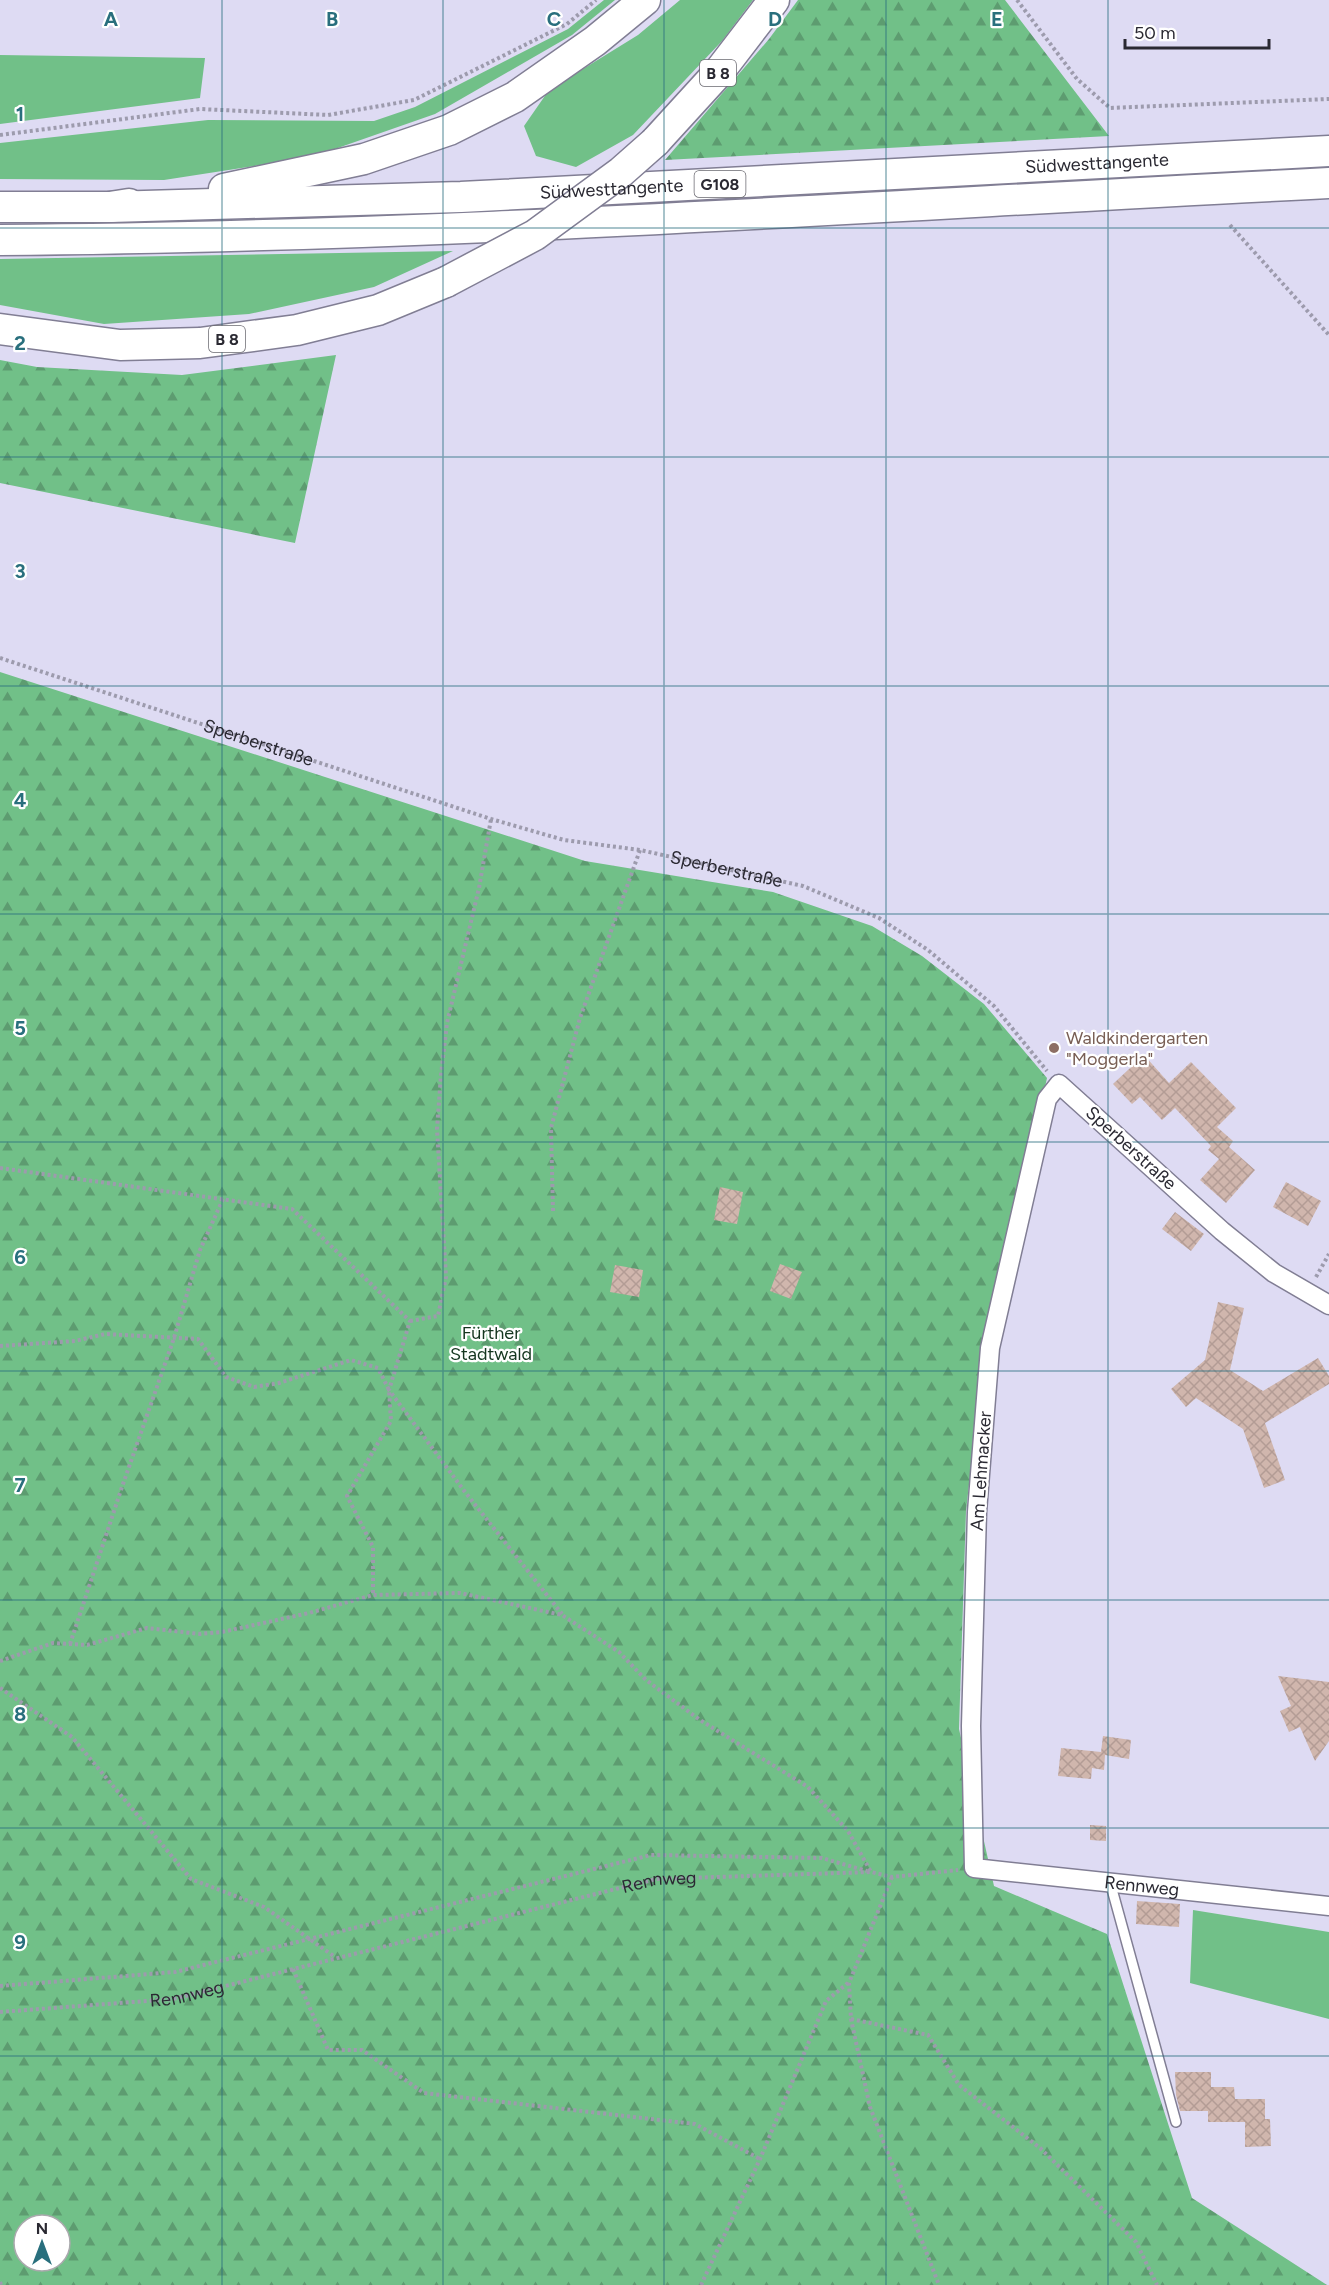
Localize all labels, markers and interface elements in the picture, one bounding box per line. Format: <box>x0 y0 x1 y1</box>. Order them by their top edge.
text: A <box>104 7 119 31</box>
text: B <box>326 7 338 31</box>
text: C <box>547 7 561 31</box>
text: D <box>768 7 782 31</box>
text: E <box>991 7 1003 31</box>
scale bar <box>1125 12 1269 50</box>
text: 50 m <box>1134 22 1176 44</box>
road number: B 8 <box>700 60 736 86</box>
text: 1 <box>16 102 24 126</box>
street label: Südwesttangente <box>1025 149 1169 178</box>
road number: G108 <box>694 171 746 197</box>
street label: Südwesttangente <box>539 174 684 204</box>
road number: B 8 <box>209 326 245 352</box>
text: 2 <box>14 331 26 355</box>
text: 3 <box>14 559 26 583</box>
street label: Sperberstraße <box>201 714 316 771</box>
text: 4 <box>14 788 27 812</box>
street label: Sperberstraße <box>668 846 785 892</box>
text: 5 <box>14 1016 26 1040</box>
place label: Waldkindergarten "Moggerla" <box>1066 1027 1208 1070</box>
marker: Waldkindergarten "Moggerla" <box>1047 1041 1061 1055</box>
street label: Sperberstraße <box>1081 1102 1181 1195</box>
text: 6 <box>14 1245 26 1269</box>
park label: Fürther Stadtwald <box>450 1322 532 1365</box>
street label: Am Lehmacker <box>966 1410 996 1532</box>
text: 7 <box>14 1473 26 1497</box>
text: 8 <box>14 1702 26 1726</box>
street label: Rennweg <box>620 1867 697 1898</box>
street label: Rennweg <box>1103 1871 1180 1901</box>
text: 9 <box>14 1930 26 1954</box>
street label: Rennweg <box>149 1976 226 2012</box>
north arrow <box>12 2213 72 2273</box>
text: N <box>36 2219 48 2238</box>

